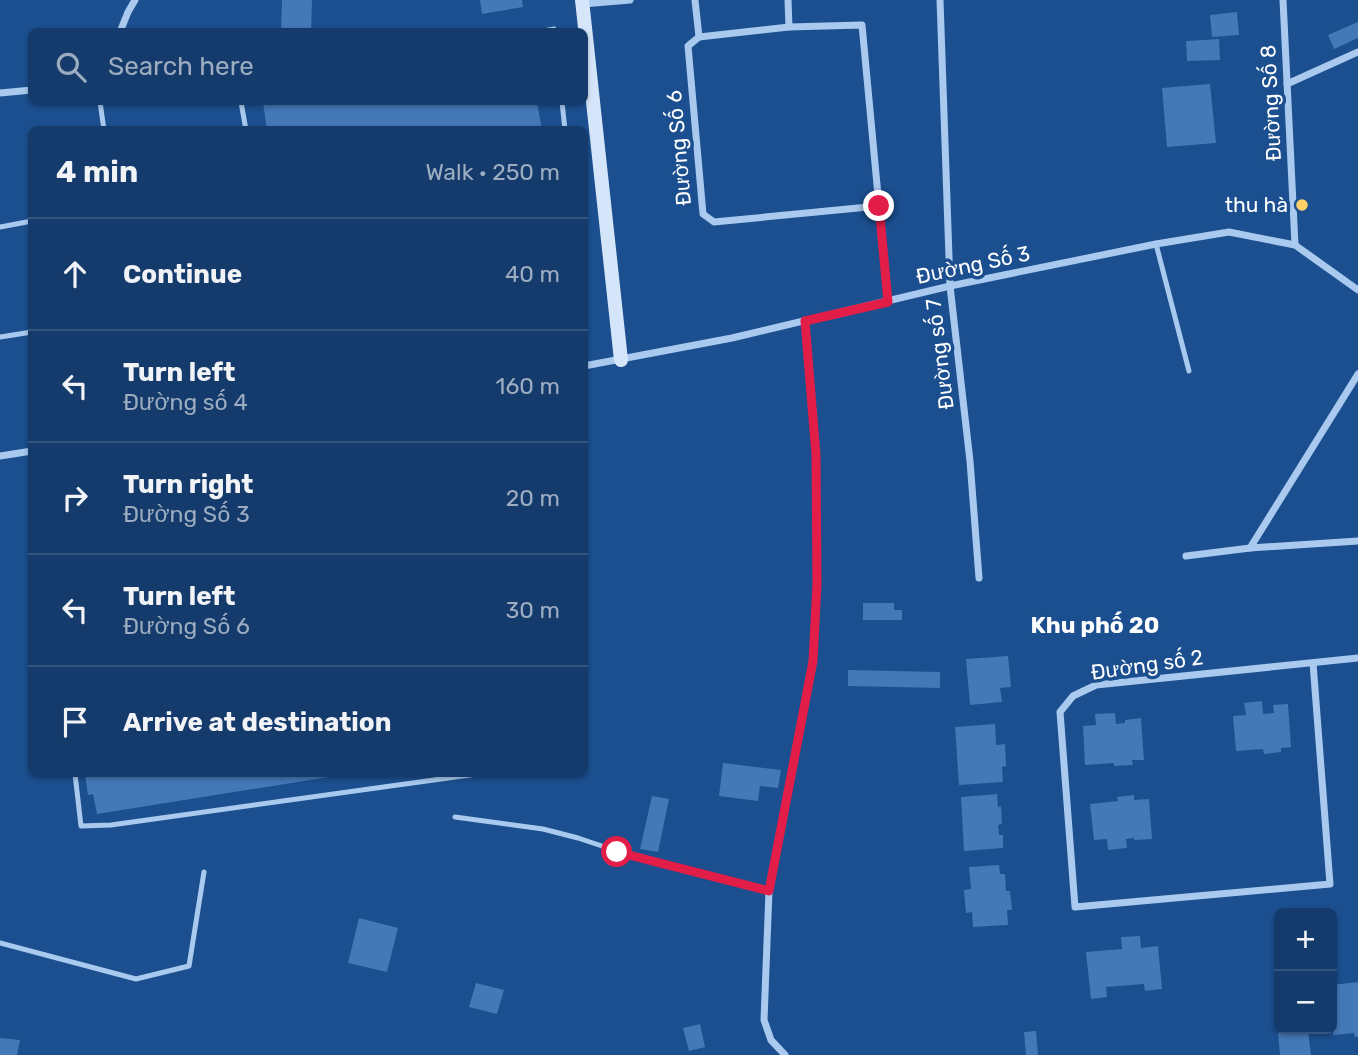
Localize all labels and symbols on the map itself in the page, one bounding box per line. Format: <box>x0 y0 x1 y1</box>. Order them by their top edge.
street label: Đường Số 8 <box>1255 44 1286 162</box>
street label: Đường Số 6 <box>661 89 696 207</box>
route end <box>863 190 894 221</box>
place label: thu hà <box>1225 192 1288 217</box>
marker: thu hà <box>1294 197 1310 213</box>
street label: Đường Số 3 <box>914 240 1032 289</box>
street label: Đường số 7 <box>920 297 959 411</box>
district label: Khu phố 20 <box>1031 611 1159 639</box>
street label: Đường số 2 <box>1089 644 1205 685</box>
route start <box>601 836 632 867</box>

